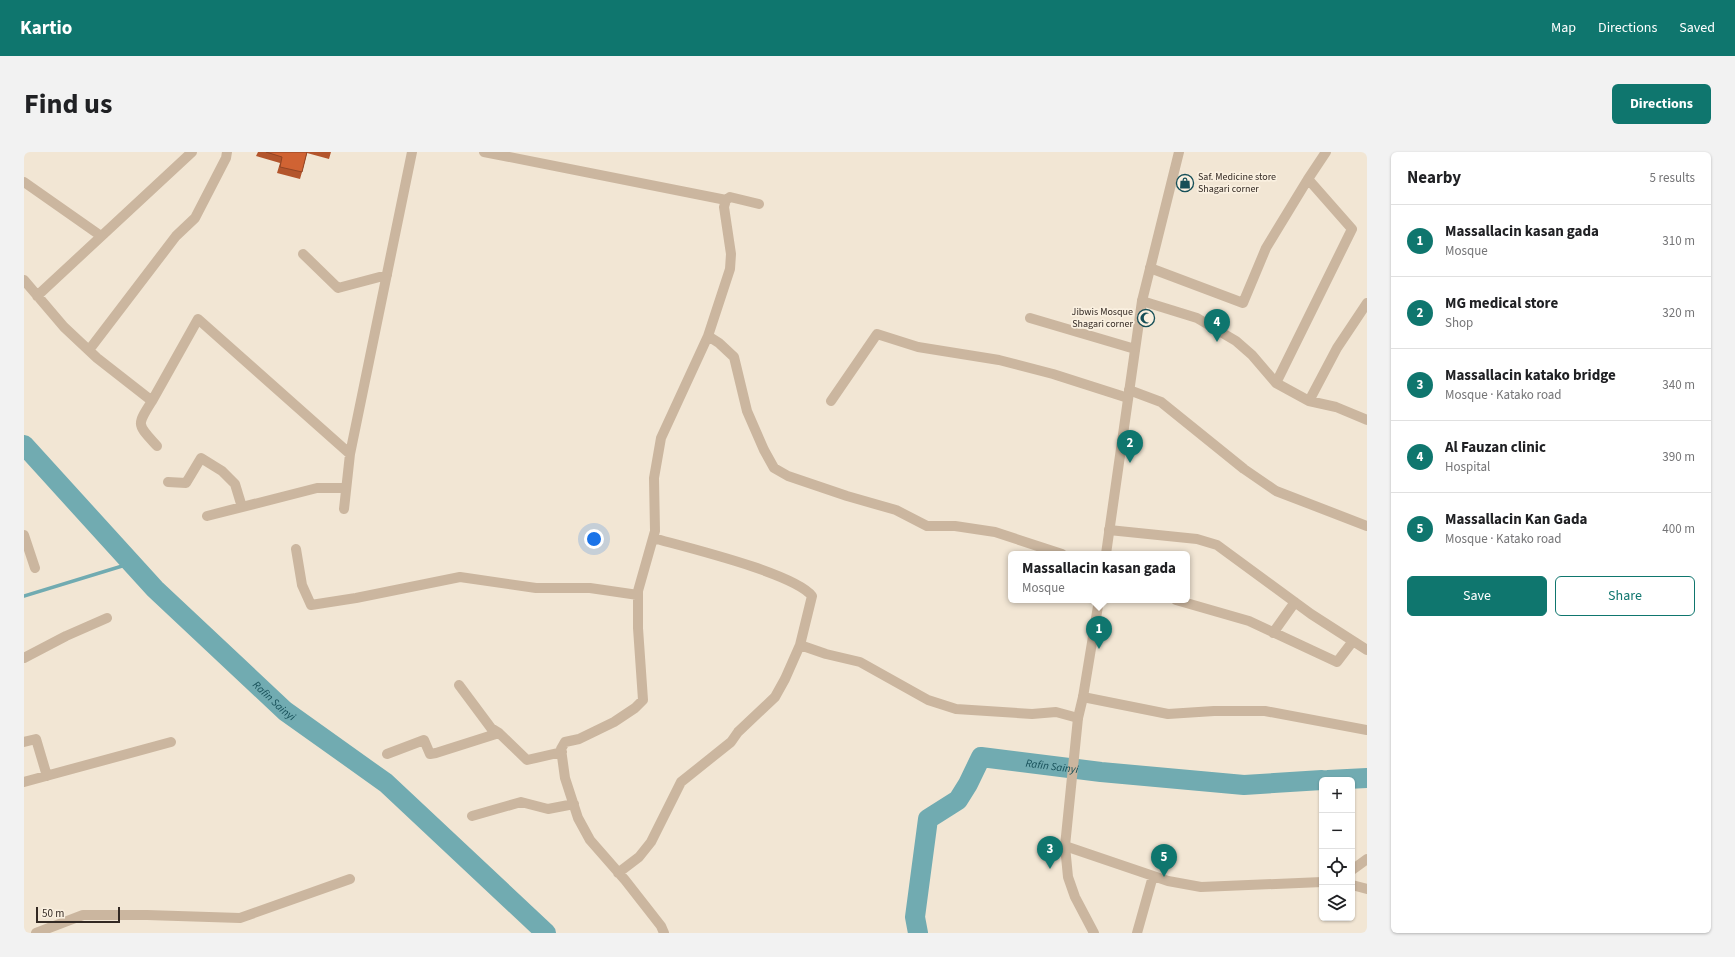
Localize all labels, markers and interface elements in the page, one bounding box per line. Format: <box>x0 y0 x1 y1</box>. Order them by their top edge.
text: Kartio <box>20 15 72 42</box>
text: Map <box>1551 18 1576 38</box>
text: Directions <box>1598 18 1657 38</box>
text: Saved <box>1679 18 1715 38</box>
text: Find us <box>24 84 112 124</box>
button: Directions <box>1612 84 1711 124</box>
text: Nearby <box>1407 166 1461 190</box>
text: 5 results <box>1650 169 1695 187</box>
place label: Saf. Medicine store Shagari corner <box>1198 170 1276 196</box>
shop icon: Saf. Medicine store Shagari corner <box>1175 173 1195 193</box>
text: Massallacin kasan gada <box>1445 221 1599 242</box>
text: 1 <box>1417 232 1423 250</box>
text: 310 m <box>1662 232 1695 250</box>
text: Mosque <box>1445 242 1488 260</box>
text: MG medical store <box>1445 293 1558 314</box>
text: 2 <box>1417 304 1423 322</box>
text: 320 m <box>1662 304 1695 322</box>
place label: Jibwis Mosque Shagari corner <box>1072 305 1134 331</box>
mosque icon: Jibwis Mosque Shagari corner <box>1136 308 1156 328</box>
pin: 4 <box>1204 309 1230 342</box>
text: Shop <box>1445 314 1473 332</box>
text: Massallacin katako bridge <box>1445 365 1616 386</box>
text: 3 <box>1417 376 1423 394</box>
text: 340 m <box>1662 376 1695 394</box>
text: Mosque · Katako road <box>1445 386 1562 404</box>
pin: 2 <box>1117 430 1143 463</box>
text: Al Fauzan clinic <box>1445 437 1546 458</box>
text: 4 <box>1417 448 1423 466</box>
text: 390 m <box>1662 448 1695 466</box>
text: Hospital <box>1445 458 1490 476</box>
text: Massallacin Kan Gada <box>1445 509 1587 530</box>
text: 5 <box>1417 520 1423 538</box>
text: 400 m <box>1662 520 1695 538</box>
your location <box>584 529 604 549</box>
text: Mosque · Katako road <box>1445 530 1562 548</box>
popup <box>1008 551 1190 603</box>
text: Massallacin kasan gada <box>1022 558 1176 579</box>
button: Save <box>1407 576 1547 616</box>
button: Share <box>1555 576 1695 616</box>
text: Mosque <box>1022 579 1065 597</box>
pin: 1 <box>1086 616 1112 649</box>
water label: Rafin Sainyi <box>250 677 299 724</box>
water label: Rafin Sainyi <box>1025 755 1080 777</box>
map controls <box>1319 777 1355 921</box>
button: + <box>1319 777 1355 813</box>
button: − <box>1319 813 1355 849</box>
pin: 3 <box>1037 836 1063 869</box>
pin: 5 <box>1151 844 1177 877</box>
button: locate <box>1319 849 1355 885</box>
button: layers <box>1319 885 1355 921</box>
scale bar <box>36 905 120 924</box>
text: 50 m <box>42 906 64 921</box>

